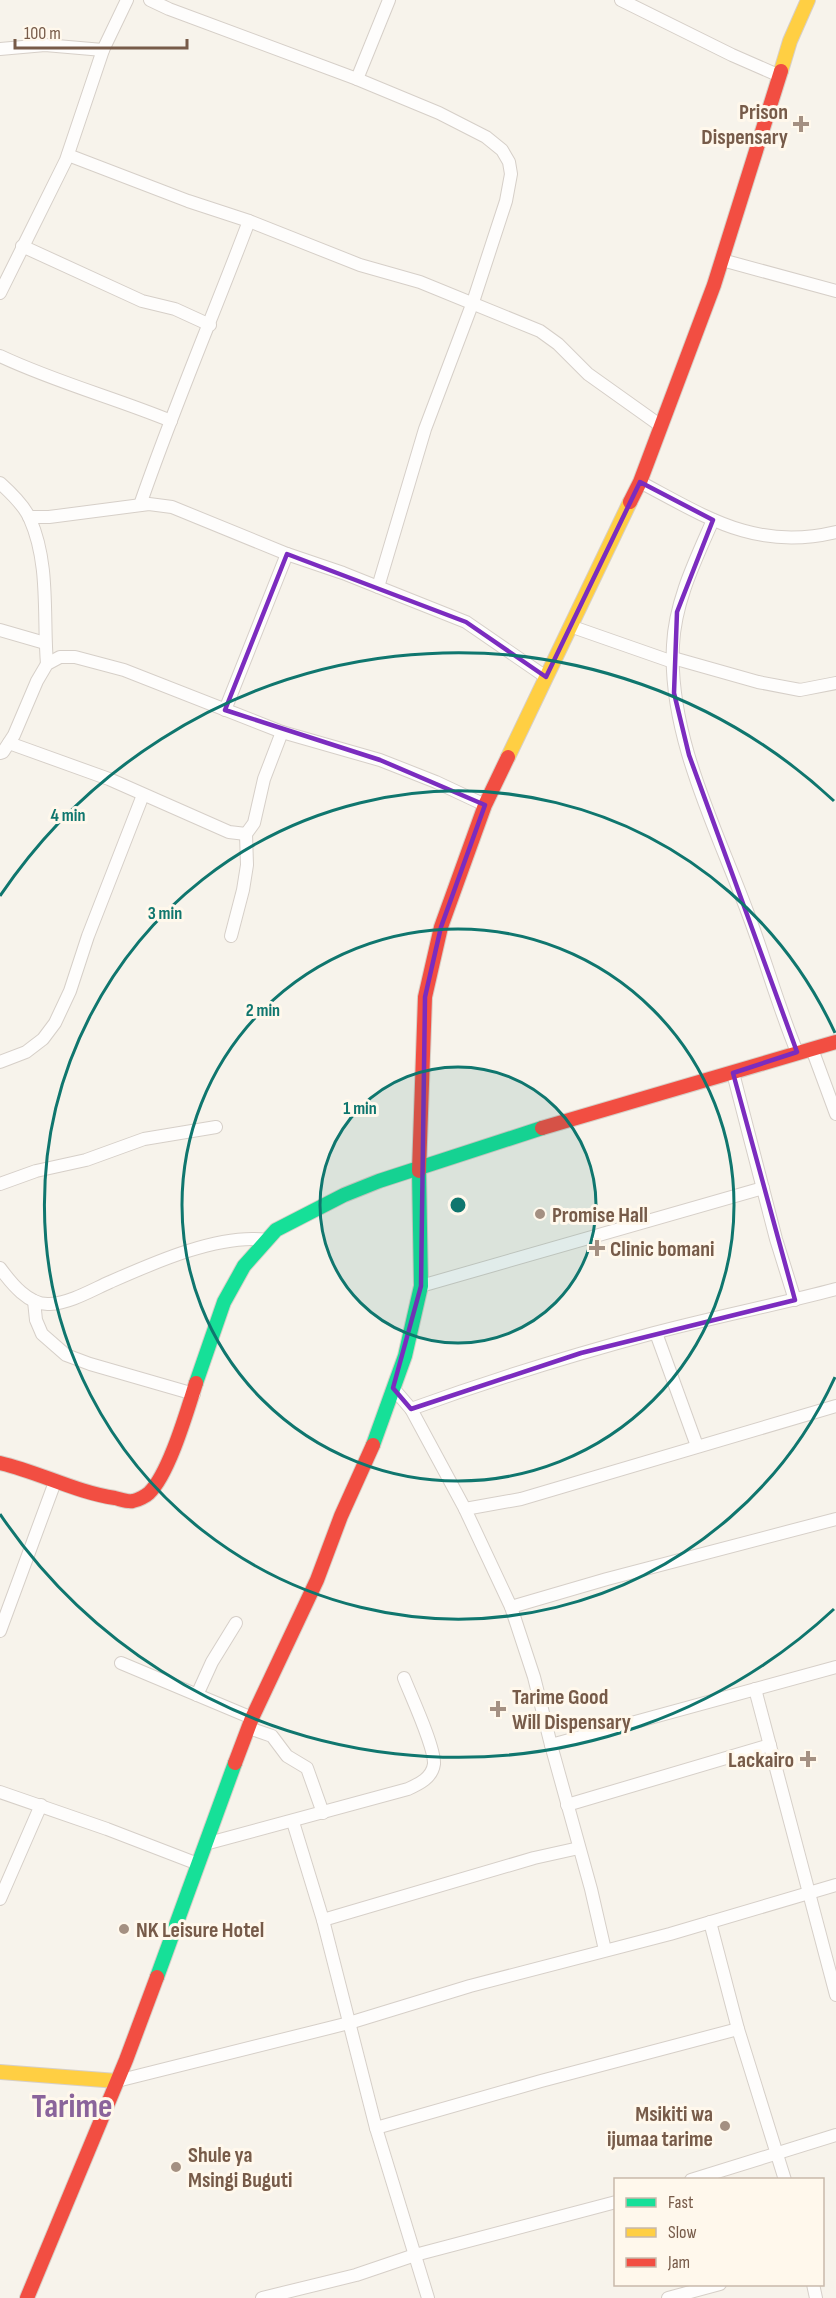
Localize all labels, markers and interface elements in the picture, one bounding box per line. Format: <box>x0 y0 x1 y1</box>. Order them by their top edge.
scale bar <box>15 12 188 50</box>
text: 100 m <box>24 23 61 44</box>
place label: Prison Dispensary <box>701 99 788 151</box>
marker: Prison Dispensary <box>792 115 810 133</box>
text: 4 min <box>51 805 85 826</box>
text: 3 min <box>148 903 182 924</box>
text: 2 min <box>246 1000 280 1021</box>
text: 1 min <box>343 1098 377 1119</box>
centre of rings <box>448 1195 468 1215</box>
place label: Promise Hall <box>552 1202 648 1229</box>
marker: Promise Hall <box>533 1207 547 1221</box>
place label: Clinic bomani <box>610 1236 714 1263</box>
marker: Clinic bomani <box>588 1239 606 1257</box>
place label: Tarime Good Will Dispensary <box>512 1684 631 1736</box>
marker: Tarime Good Will Dispensary <box>489 1700 507 1718</box>
place label: Lackairo <box>728 1747 794 1774</box>
marker: Lackairo <box>799 1750 817 1768</box>
place label: NK Leisure Hotel <box>136 1917 264 1944</box>
marker: NK Leisure Hotel <box>117 1922 131 1936</box>
district label: Tarime <box>31 2086 113 2127</box>
place label: Msikiti wa ijumaa tarime <box>607 2101 713 2153</box>
marker: Msikiti wa ijumaa tarime <box>718 2119 732 2133</box>
place label: Shule ya Msingi Buguti <box>188 2142 292 2194</box>
marker: Shule ya Msingi Buguti <box>169 2160 183 2174</box>
legend <box>614 2178 824 2286</box>
text: Fast <box>668 2192 694 2213</box>
text: Slow <box>668 2222 697 2243</box>
text: Jam <box>667 2252 690 2273</box>

